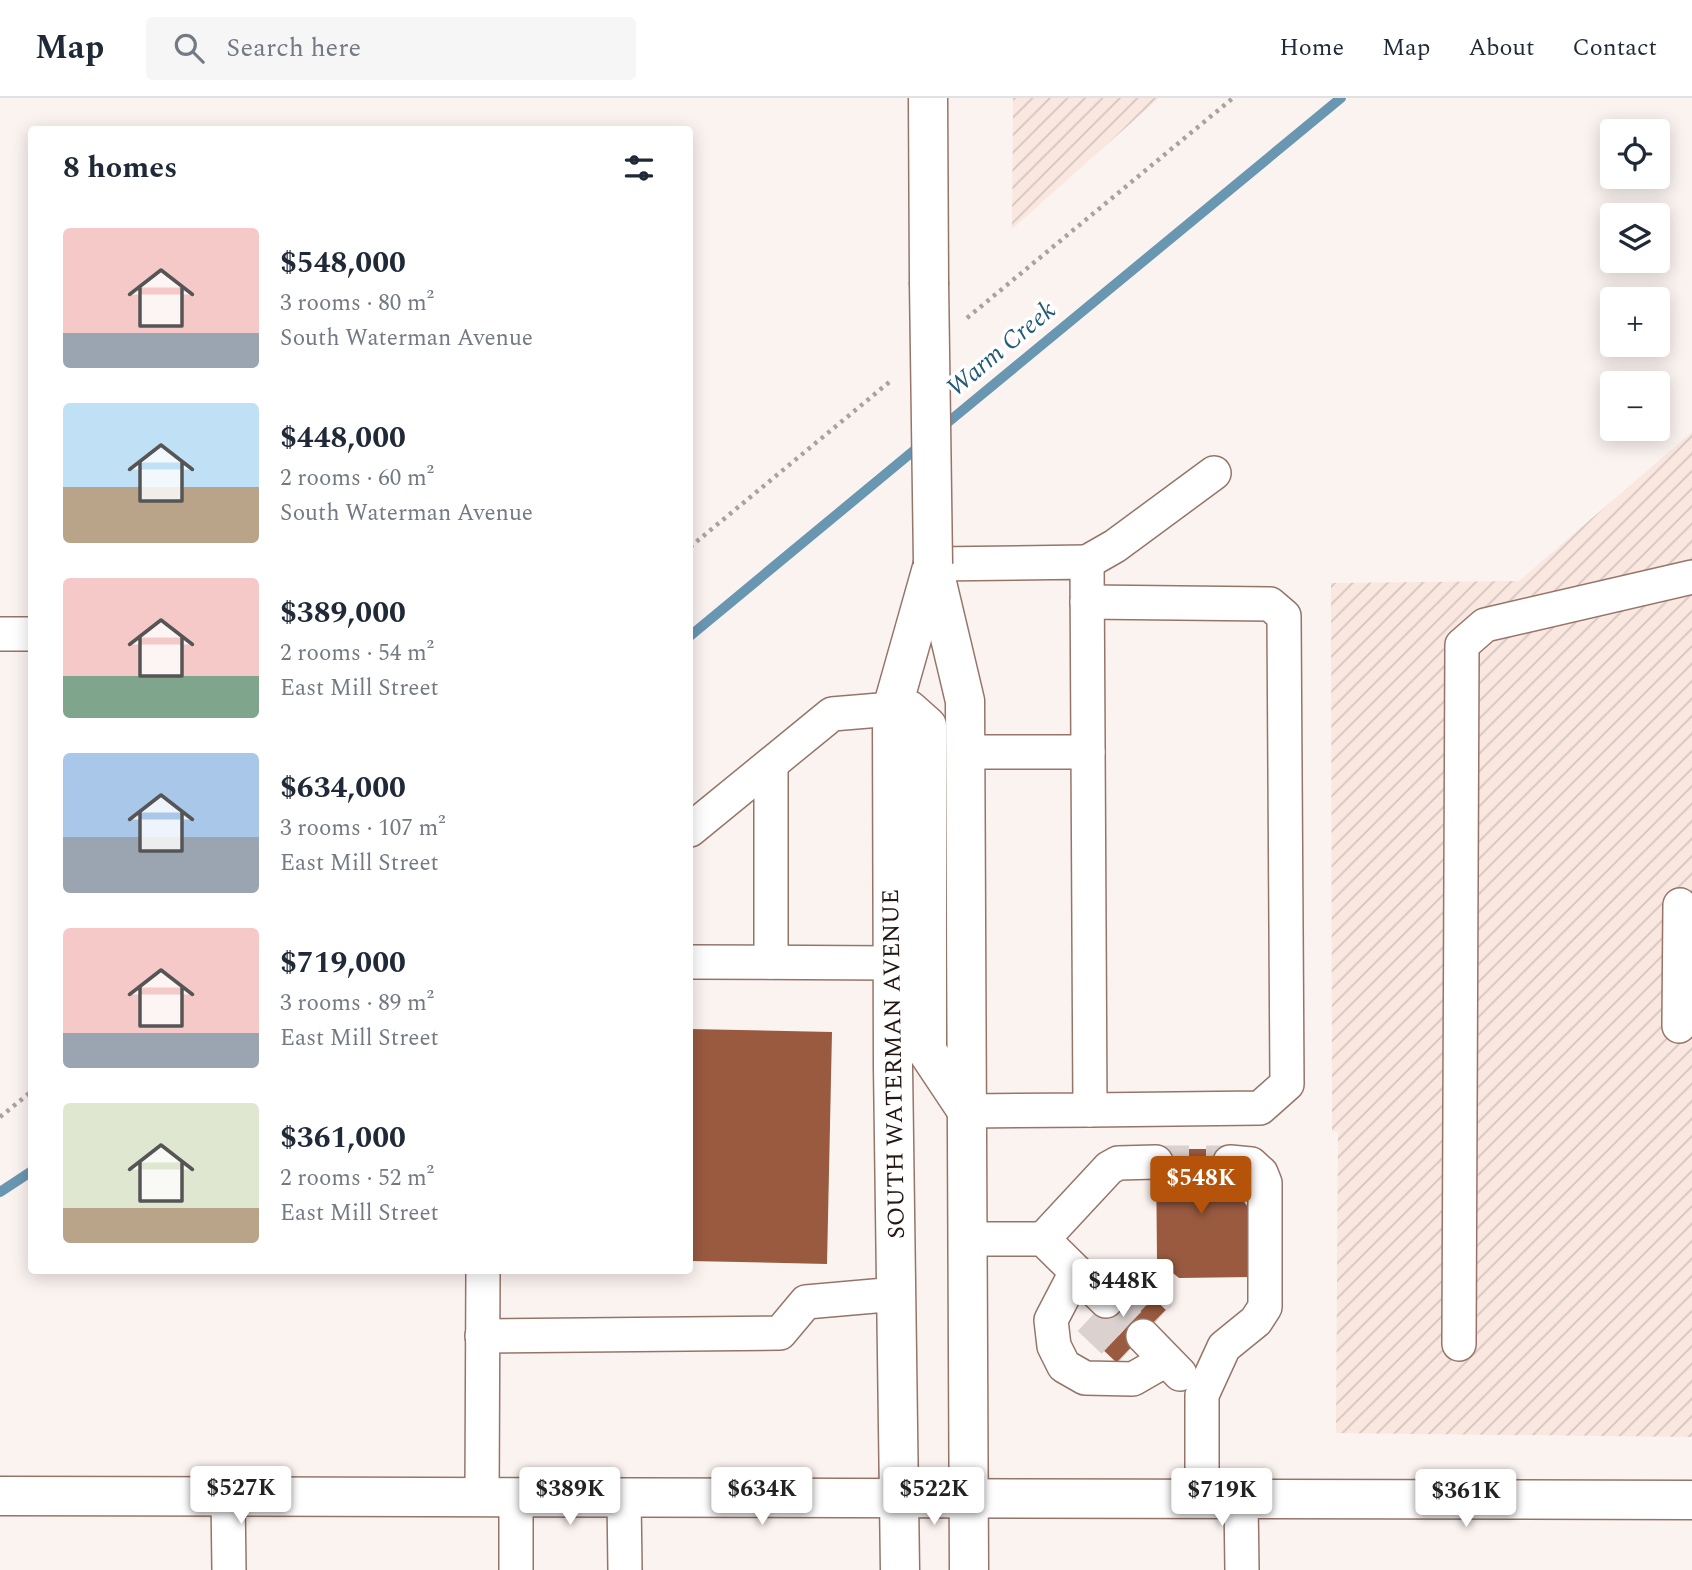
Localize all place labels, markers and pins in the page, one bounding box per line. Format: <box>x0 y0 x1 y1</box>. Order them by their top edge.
pin: $548K <box>1152 1156 1250 1216</box>
pin: $448K <box>1074 1260 1172 1319</box>
pin: $527K <box>192 1466 290 1526</box>
pin: $389K <box>521 1468 619 1527</box>
pin: $634K <box>713 1468 811 1527</box>
pin: $522K <box>885 1468 983 1527</box>
pin: $719K <box>1173 1468 1271 1528</box>
pin: $361K <box>1417 1470 1515 1529</box>

